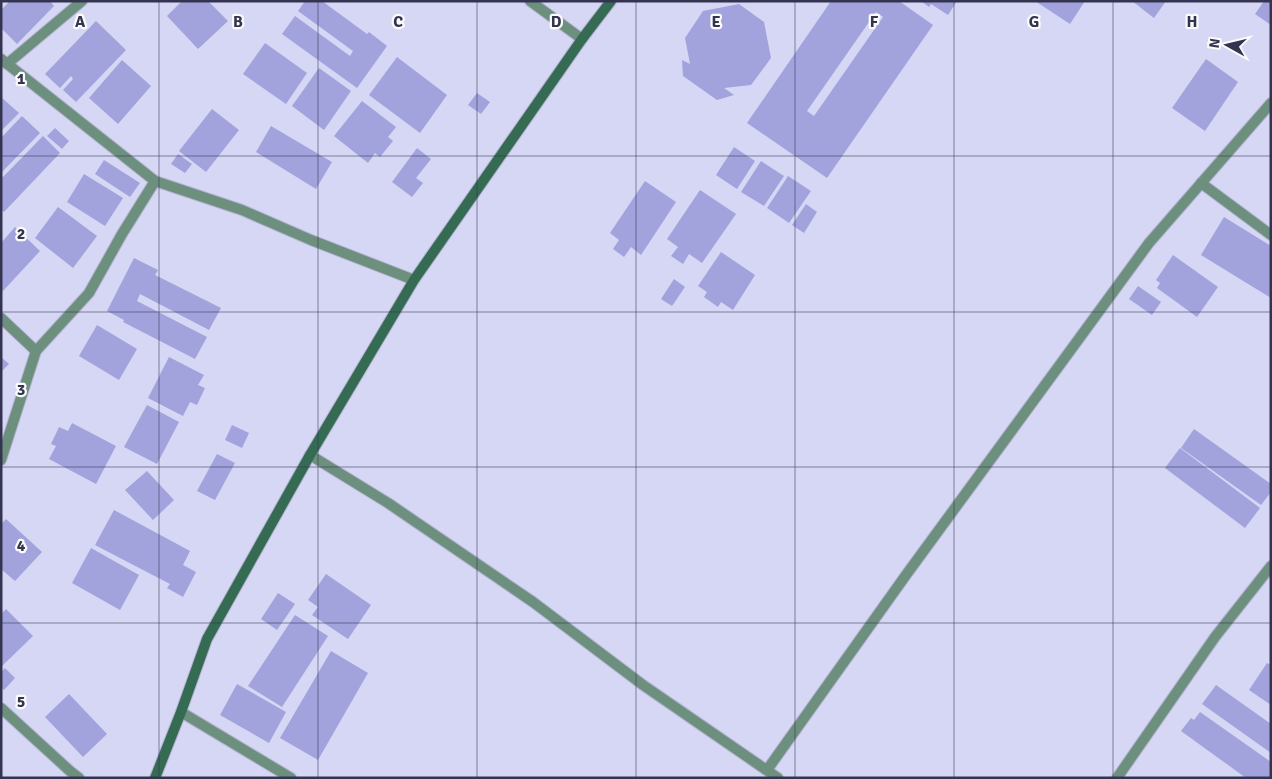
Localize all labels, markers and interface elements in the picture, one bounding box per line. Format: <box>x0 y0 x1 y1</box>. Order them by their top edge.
text: A <box>75 12 86 32</box>
text: B <box>233 12 243 32</box>
text: C <box>393 12 403 32</box>
text: D <box>551 12 562 32</box>
text: E <box>711 12 721 32</box>
text: F <box>870 12 879 32</box>
text: G <box>1029 12 1039 32</box>
text: H <box>1187 12 1197 32</box>
north arrow <box>1202 20 1252 70</box>
text: N <box>1206 37 1224 49</box>
text: 1 <box>17 69 26 89</box>
text: 2 <box>17 224 25 244</box>
text: 3 <box>17 380 25 400</box>
text: 4 <box>17 536 26 556</box>
text: 5 <box>17 692 25 712</box>

